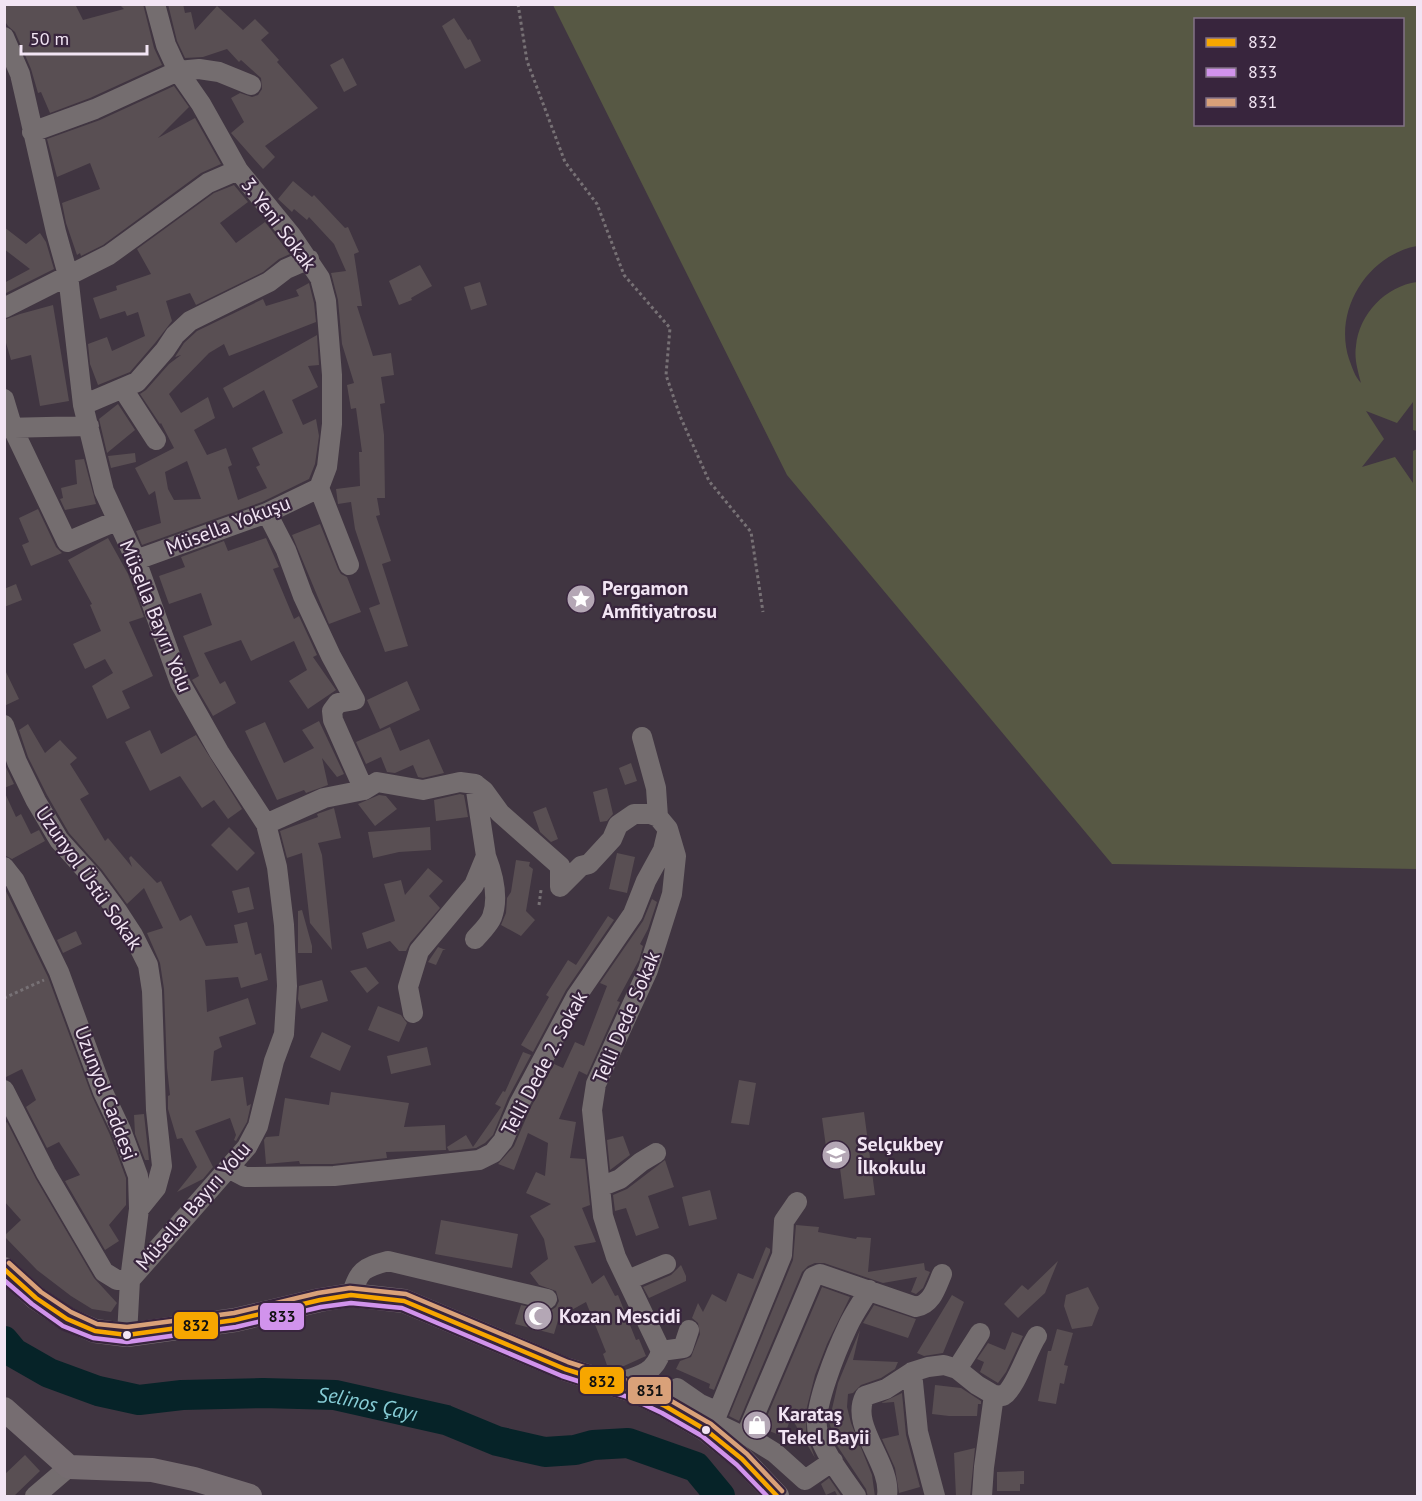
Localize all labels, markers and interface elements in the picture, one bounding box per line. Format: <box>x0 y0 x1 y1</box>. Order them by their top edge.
scale bar <box>21 18 147 56</box>
legend <box>1194 18 1404 126</box>
text: 50 m <box>30 27 69 50</box>
text: 832 <box>1248 30 1277 53</box>
text: 833 <box>1248 60 1277 83</box>
text: 831 <box>1248 90 1277 113</box>
street label: 3. Yeni Sokak <box>236 172 323 276</box>
street label: Müsella Yokuşu <box>162 489 294 561</box>
street label: Müsella Bayırı Yolu <box>114 536 198 696</box>
place label: Pergamon Amfitiyatrosu <box>602 575 717 624</box>
place icon: Pergamon Amfitiyatrosu <box>565 583 597 615</box>
street label: Uzunyol Üstü Sokak <box>30 801 148 955</box>
street label: Telli Dede Sokak <box>586 947 666 1087</box>
street label: Telli Dede 2. Sokak <box>495 986 593 1140</box>
street label: Uzunyol Caddesi <box>69 1022 143 1164</box>
place label: Selçukbey İlkokulu <box>857 1131 943 1180</box>
street label: Müsella Bayırı Yolu <box>130 1136 256 1276</box>
school or university icon: Selçukbey İlkokulu <box>820 1139 852 1171</box>
mosque icon: Kozan Mescidi <box>522 1300 554 1332</box>
line badge: 833 <box>259 1302 305 1331</box>
place label: Kozan Mescidi <box>559 1303 681 1329</box>
text: 833 <box>268 1306 296 1326</box>
line badge: 832 <box>173 1311 219 1340</box>
text: 832 <box>182 1315 210 1335</box>
unlabelled marker <box>121 1329 133 1341</box>
line badge: 832 <box>579 1366 625 1395</box>
text: 832 <box>588 1371 616 1391</box>
line badge: 831 <box>627 1376 672 1405</box>
text: 831 <box>636 1380 664 1400</box>
water label: Selinos Çayı <box>317 1381 421 1427</box>
place label: Karataş Tekel Bayii <box>778 1401 870 1450</box>
shop icon: Karataş Tekel Bayii <box>741 1409 773 1441</box>
unlabelled marker <box>700 1424 712 1436</box>

